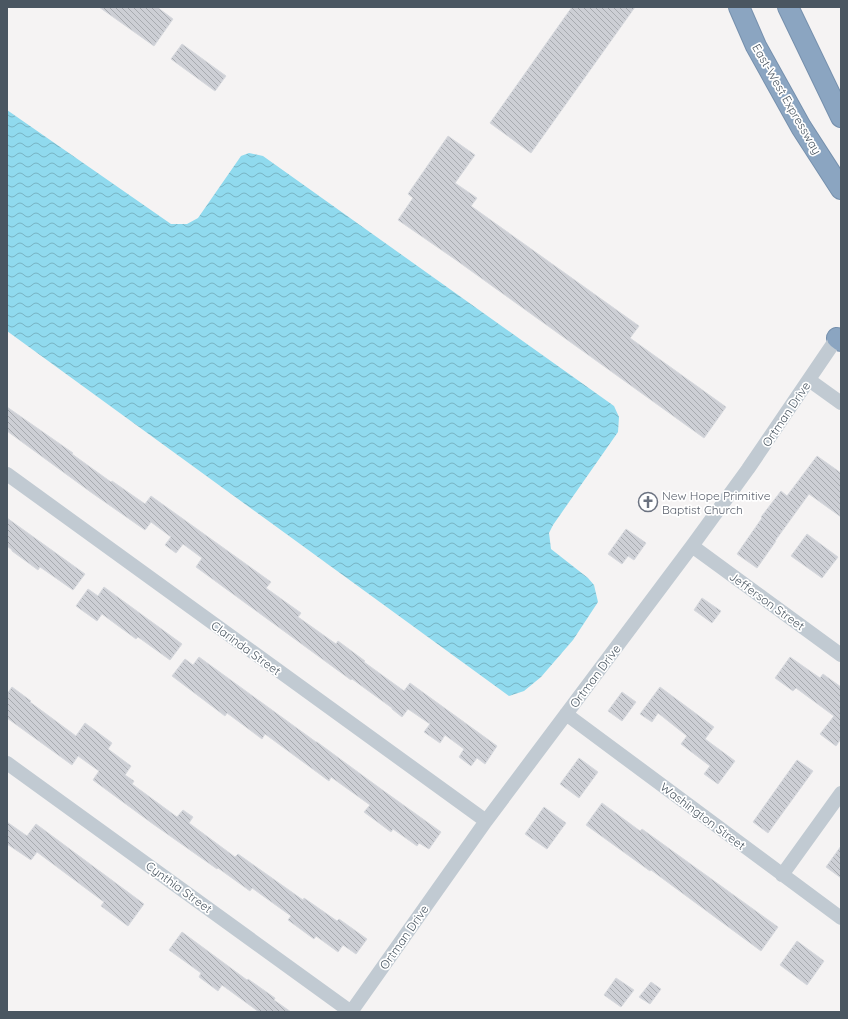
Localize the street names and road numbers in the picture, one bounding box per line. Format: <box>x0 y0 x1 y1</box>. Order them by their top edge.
street label: East-West Expressway <box>749 41 825 157</box>
street label: Ortman Drive <box>759 378 813 449</box>
street label: Jefferson Street <box>726 569 808 633</box>
street label: Clarinda Street <box>208 618 284 678</box>
street label: Ortman Drive <box>566 641 624 711</box>
street label: Washington Street <box>658 779 748 853</box>
street label: Cynthia Street <box>143 858 215 916</box>
street label: Ortman Drive <box>376 902 432 972</box>

